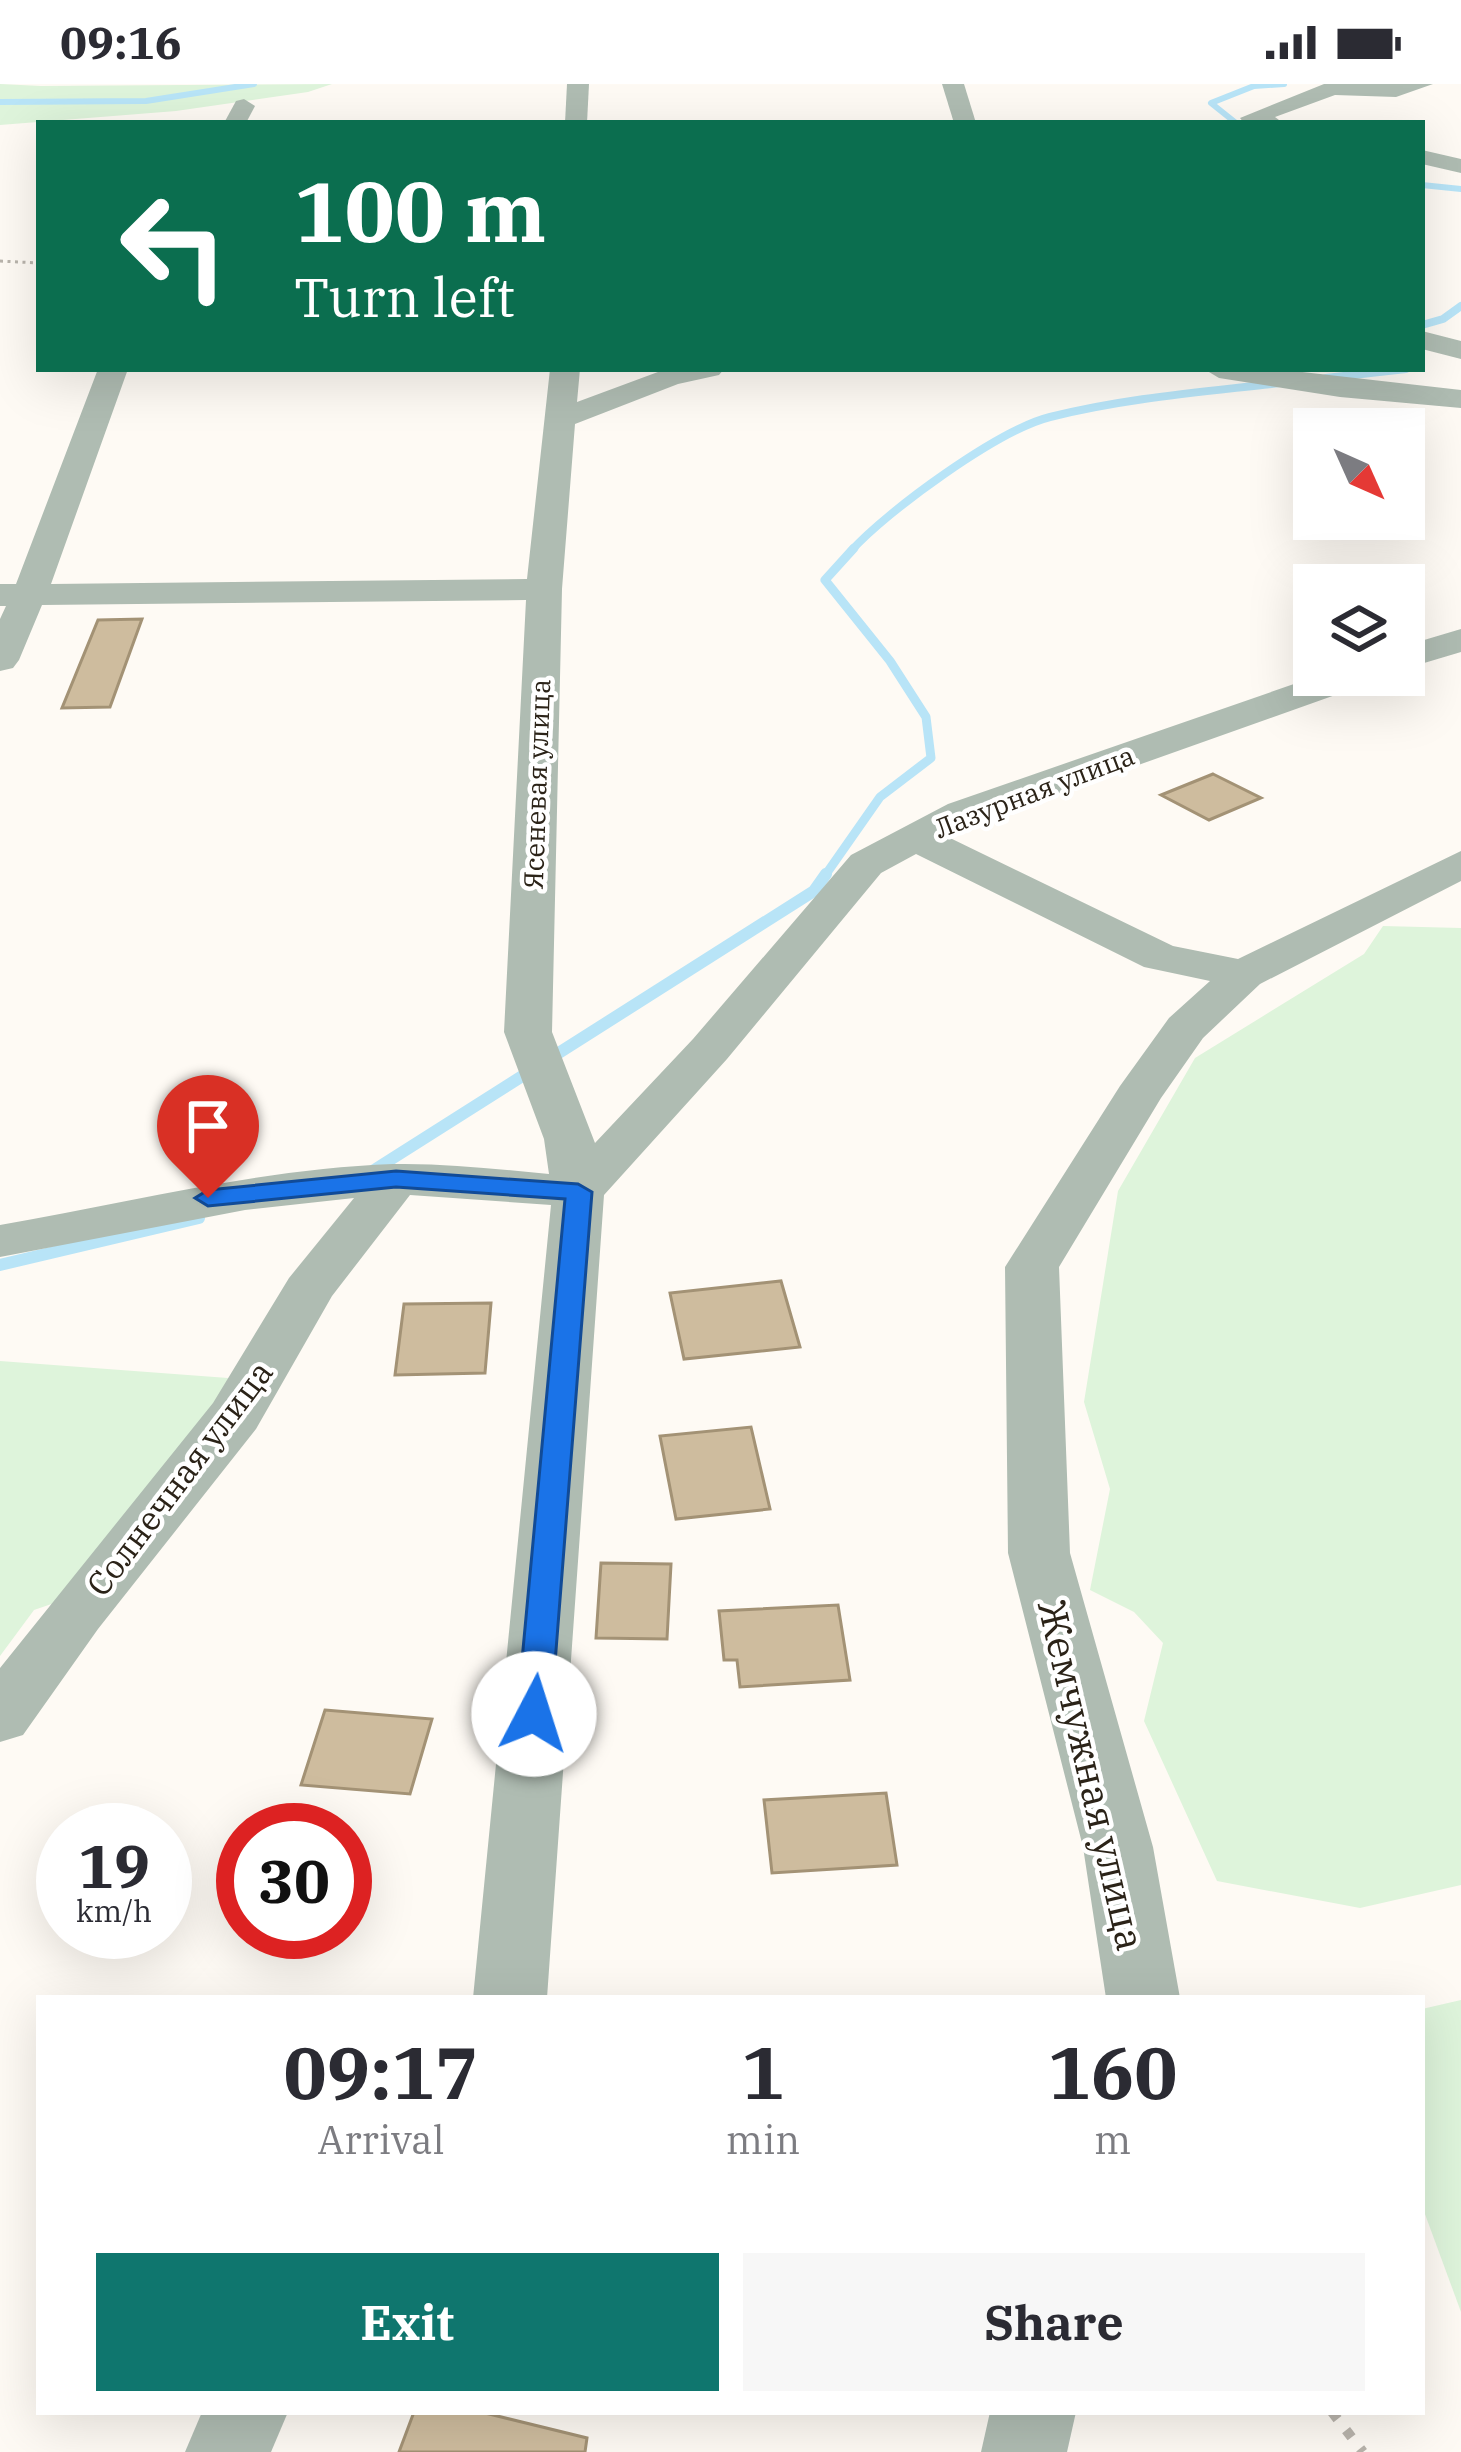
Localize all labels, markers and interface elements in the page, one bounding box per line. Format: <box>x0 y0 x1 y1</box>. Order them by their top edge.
text: 09:16 <box>60 13 182 71</box>
text: 100 m <box>294 156 546 265</box>
icon: left <box>96 168 252 324</box>
text: Turn left <box>294 262 515 332</box>
north arrow <box>1293 408 1425 540</box>
map controls <box>1293 408 1425 696</box>
button: layers <box>1293 564 1425 696</box>
street label: Ясеневая улица <box>515 678 557 890</box>
street label: Лазурная улица <box>929 737 1139 845</box>
pin <box>157 1075 259 1198</box>
icon: arrive <box>175 1093 241 1159</box>
street label: Солнечная улица <box>76 1352 282 1604</box>
street label: Жемчужная улица <box>1027 1595 1157 1955</box>
position arrow <box>471 1651 597 1777</box>
speed limit sign: 30 <box>216 1803 372 1959</box>
text: 19 <box>78 1826 150 1905</box>
text: km/h <box>76 1891 152 1930</box>
text: 09:17 <box>284 2025 478 2119</box>
text: 1 <box>741 2025 785 2119</box>
text: 160 <box>1048 2025 1177 2119</box>
text: Arrival <box>317 2114 444 2165</box>
text: min <box>726 2114 800 2165</box>
text: m <box>1094 2114 1131 2165</box>
button: Exit <box>96 2253 719 2391</box>
button: Share <box>743 2253 1365 2391</box>

